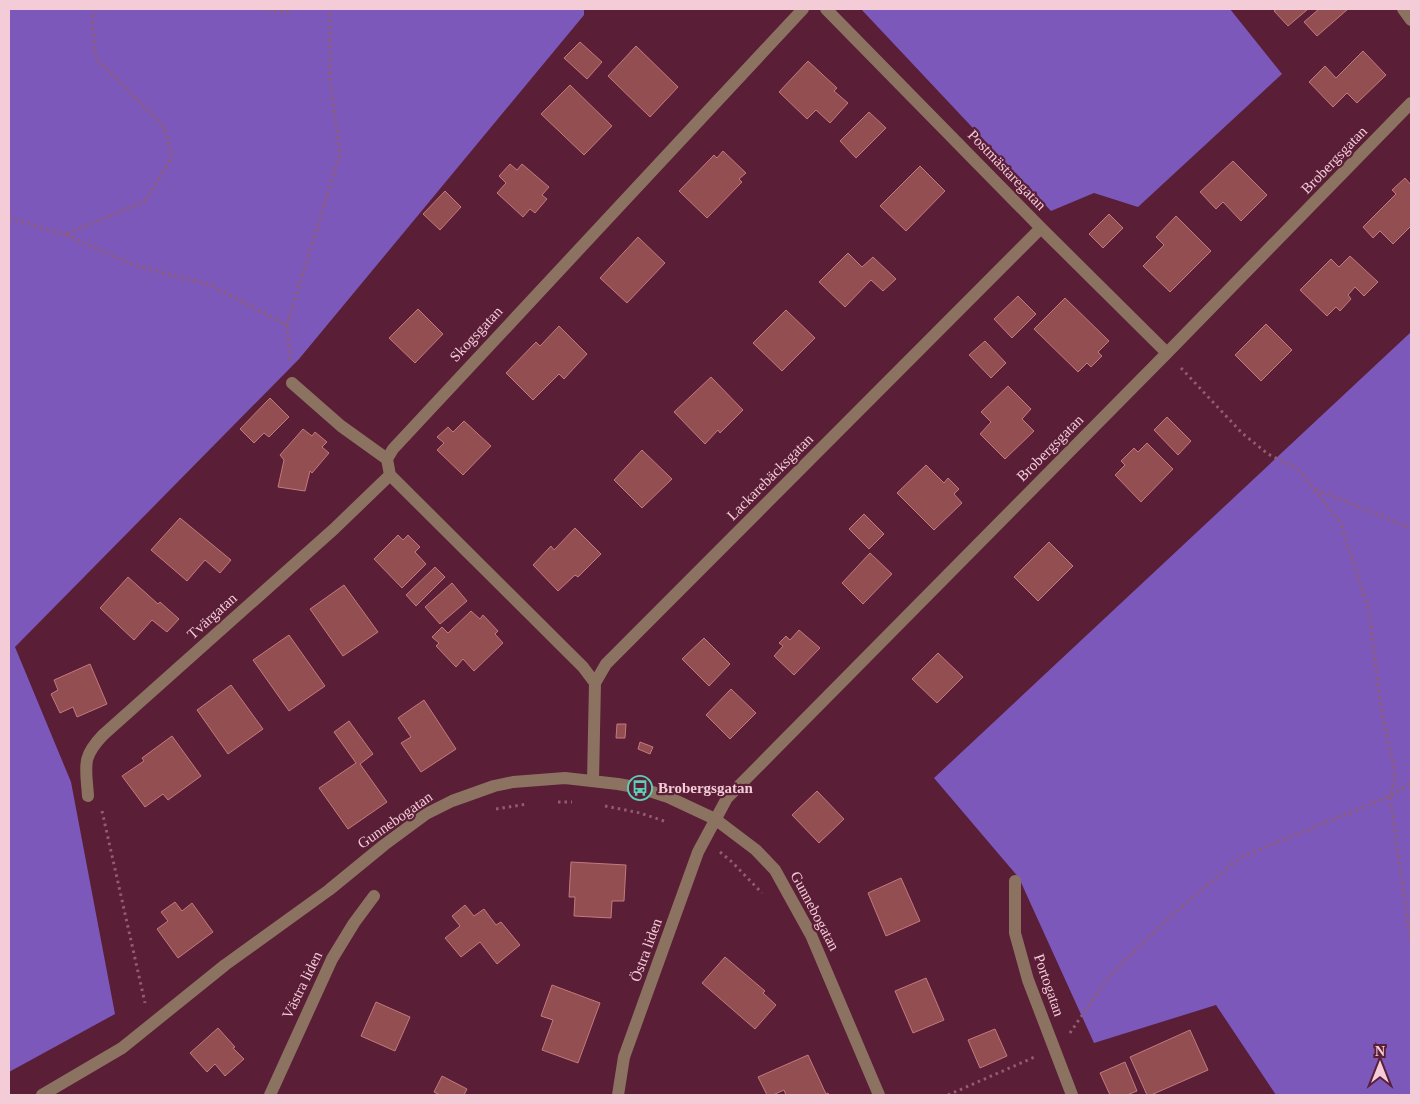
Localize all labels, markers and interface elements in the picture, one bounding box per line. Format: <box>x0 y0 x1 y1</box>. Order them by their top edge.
street label: Brobergsgatan <box>1298 123 1370 197</box>
street label: Postmästaregatan <box>965 127 1050 214</box>
street label: Skogsgatan <box>447 303 506 365</box>
street label: Brobergsgatan <box>1014 411 1087 484</box>
street label: Lackarebäcksgatan <box>724 430 817 523</box>
street label: Tvärgatan <box>184 589 240 642</box>
bus stop icon: Brobergsgatan <box>627 775 653 801</box>
place label: Brobergsgatan <box>658 780 753 796</box>
street label: Gunnebogatan <box>355 788 436 852</box>
street label: Gunnebogatan <box>787 869 843 954</box>
street label: Östra liden <box>627 916 665 984</box>
street label: Västra liden <box>279 948 325 1021</box>
street label: Portogatan <box>1031 952 1067 1019</box>
north arrow <box>1355 1039 1405 1089</box>
text: N <box>1375 1044 1385 1059</box>

